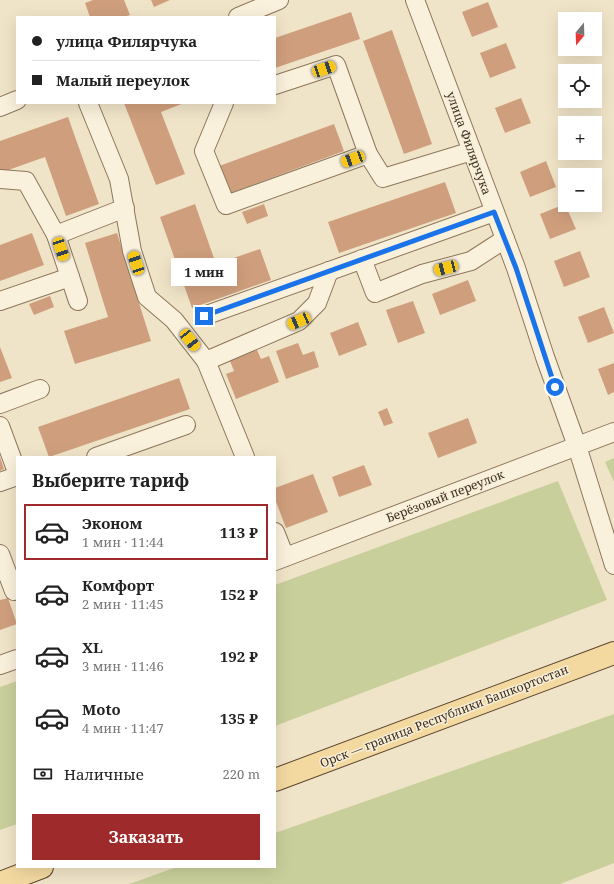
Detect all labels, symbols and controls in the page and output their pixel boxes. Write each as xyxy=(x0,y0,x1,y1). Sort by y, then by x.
north arrow xyxy=(558,12,602,56)
map controls xyxy=(558,12,602,212)
text: улица Филярчука xyxy=(56,31,197,51)
car xyxy=(311,59,337,79)
button: locate xyxy=(558,64,602,108)
text: Малый переулок xyxy=(56,70,189,90)
street label: улица Филярчука xyxy=(442,89,496,197)
button: + xyxy=(558,116,602,160)
car xyxy=(340,149,366,169)
button: − xyxy=(558,168,602,212)
car xyxy=(51,236,71,262)
car xyxy=(127,250,145,276)
callout: 1 мин xyxy=(171,258,237,286)
car xyxy=(433,259,459,277)
text: 1 мин xyxy=(184,263,224,281)
route end xyxy=(195,307,213,325)
car xyxy=(286,311,312,331)
car xyxy=(178,327,202,353)
route start xyxy=(546,378,564,396)
street label: Берёзовый переулок xyxy=(384,465,507,526)
text: Выберите тариф xyxy=(32,468,189,492)
text: Эконом xyxy=(82,513,142,533)
icon: car xyxy=(34,514,70,550)
text: 113 ₽ xyxy=(220,522,258,542)
text: 1 мин · 11:44 xyxy=(82,533,164,551)
text: Комфорт xyxy=(82,575,154,595)
icon: car xyxy=(34,576,70,612)
text: 152 ₽ xyxy=(220,584,258,604)
text: 2 мин · 11:45 xyxy=(82,595,164,613)
text: XL xyxy=(82,637,103,657)
icon: car xyxy=(34,638,70,674)
text: 192 ₽ xyxy=(220,646,258,666)
text: 3 мин · 11:46 xyxy=(82,657,164,675)
street label: Орск — граница Республики Башкортостан xyxy=(317,661,571,771)
text: Moto xyxy=(82,699,121,719)
icon: car xyxy=(34,700,70,736)
text: 135 ₽ xyxy=(220,708,258,728)
text: 4 мин · 11:47 xyxy=(82,719,164,737)
icon: cash xyxy=(32,763,54,785)
text: Наличные xyxy=(64,764,144,784)
text: 220 m xyxy=(223,765,260,783)
button: Заказать xyxy=(32,814,260,860)

